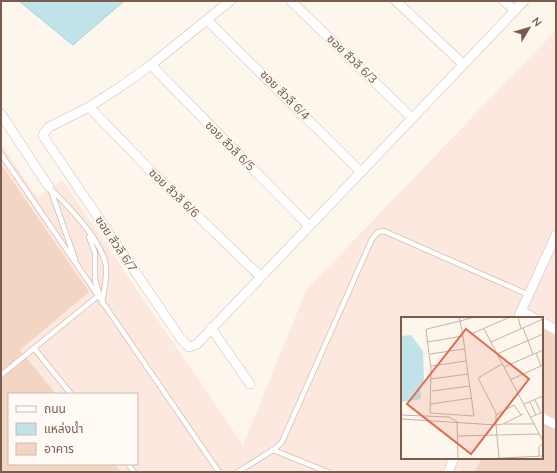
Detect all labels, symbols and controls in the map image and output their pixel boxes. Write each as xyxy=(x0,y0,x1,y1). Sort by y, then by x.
north arrow xyxy=(509,8,549,48)
text: N xyxy=(528,14,545,30)
street label: ซอย สีวลี 6/3 xyxy=(323,31,381,87)
street label: ซอย สีวลี 6/4 xyxy=(257,67,313,123)
street label: ซอย สีวลี 6/5 xyxy=(202,118,258,174)
street label: ซอย สีวลี 6/6 xyxy=(145,165,203,221)
street label: ซอย สีวลี 6/7 xyxy=(91,213,141,275)
inset map xyxy=(401,317,543,459)
legend xyxy=(8,393,138,465)
text: ถนน xyxy=(44,401,66,417)
text: แหล่งน้ำ xyxy=(44,420,83,437)
text: อาคาร xyxy=(44,441,74,457)

